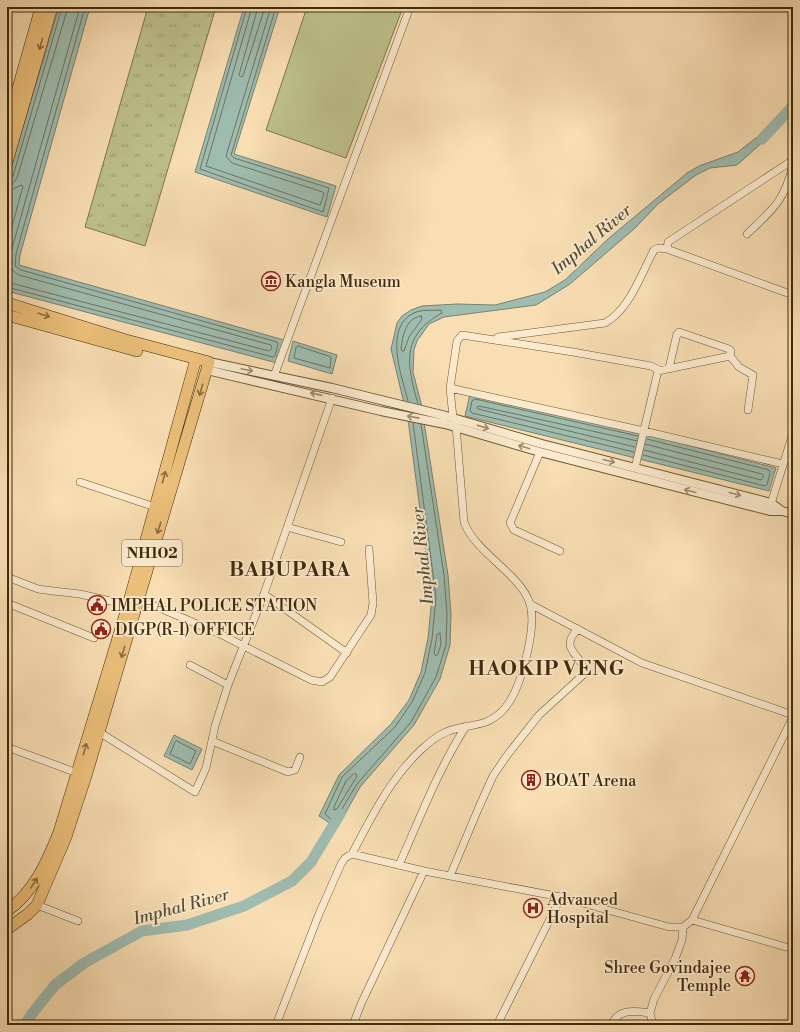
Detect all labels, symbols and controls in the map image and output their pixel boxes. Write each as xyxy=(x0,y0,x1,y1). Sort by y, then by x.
one-way arrow xyxy=(37,38,44,51)
water label: Imphal River xyxy=(546,199,637,280)
museum icon: Kangla Museum xyxy=(260,270,282,292)
place label: Kangla Museum xyxy=(285,272,401,292)
one-way arrow xyxy=(37,312,50,319)
one-way arrow xyxy=(240,366,253,374)
one-way arrow xyxy=(197,383,204,396)
one-way arrow xyxy=(310,390,323,398)
one-way arrow xyxy=(407,413,420,421)
one-way arrow xyxy=(477,424,490,431)
one-way arrow xyxy=(517,443,530,450)
one-way arrow xyxy=(602,458,615,466)
one-way arrow xyxy=(161,470,168,483)
one-way arrow xyxy=(684,486,697,494)
one-way arrow xyxy=(728,490,741,498)
water label: Imphal River xyxy=(407,505,439,607)
one-way arrow xyxy=(155,521,162,534)
road number: NH102 xyxy=(122,540,182,566)
district label: BABUPARA xyxy=(229,558,351,583)
public building icon: IMPHAL POLICE STATION xyxy=(86,594,108,616)
place label: IMPHAL POLICE STATION xyxy=(111,596,317,616)
public building icon: DIGP(R-I) OFFICE xyxy=(90,618,112,640)
place label: DIGP(R-I) OFFICE xyxy=(115,620,255,640)
one-way arrow xyxy=(119,646,126,659)
district label: HAOKIP VENG xyxy=(468,657,626,682)
one-way arrow xyxy=(82,743,89,756)
building icon: BOAT Arena xyxy=(520,769,542,791)
place label: BOAT Arena xyxy=(544,771,637,791)
one-way arrow xyxy=(30,878,38,889)
water label: Imphal River xyxy=(130,883,232,931)
place label: Advanced Hospital xyxy=(546,890,618,928)
hospital icon: Advanced Hospital xyxy=(522,897,544,919)
place label: Shree Govindajee Temple xyxy=(604,958,731,996)
temple icon: Shree Govindajee Temple xyxy=(734,965,756,987)

